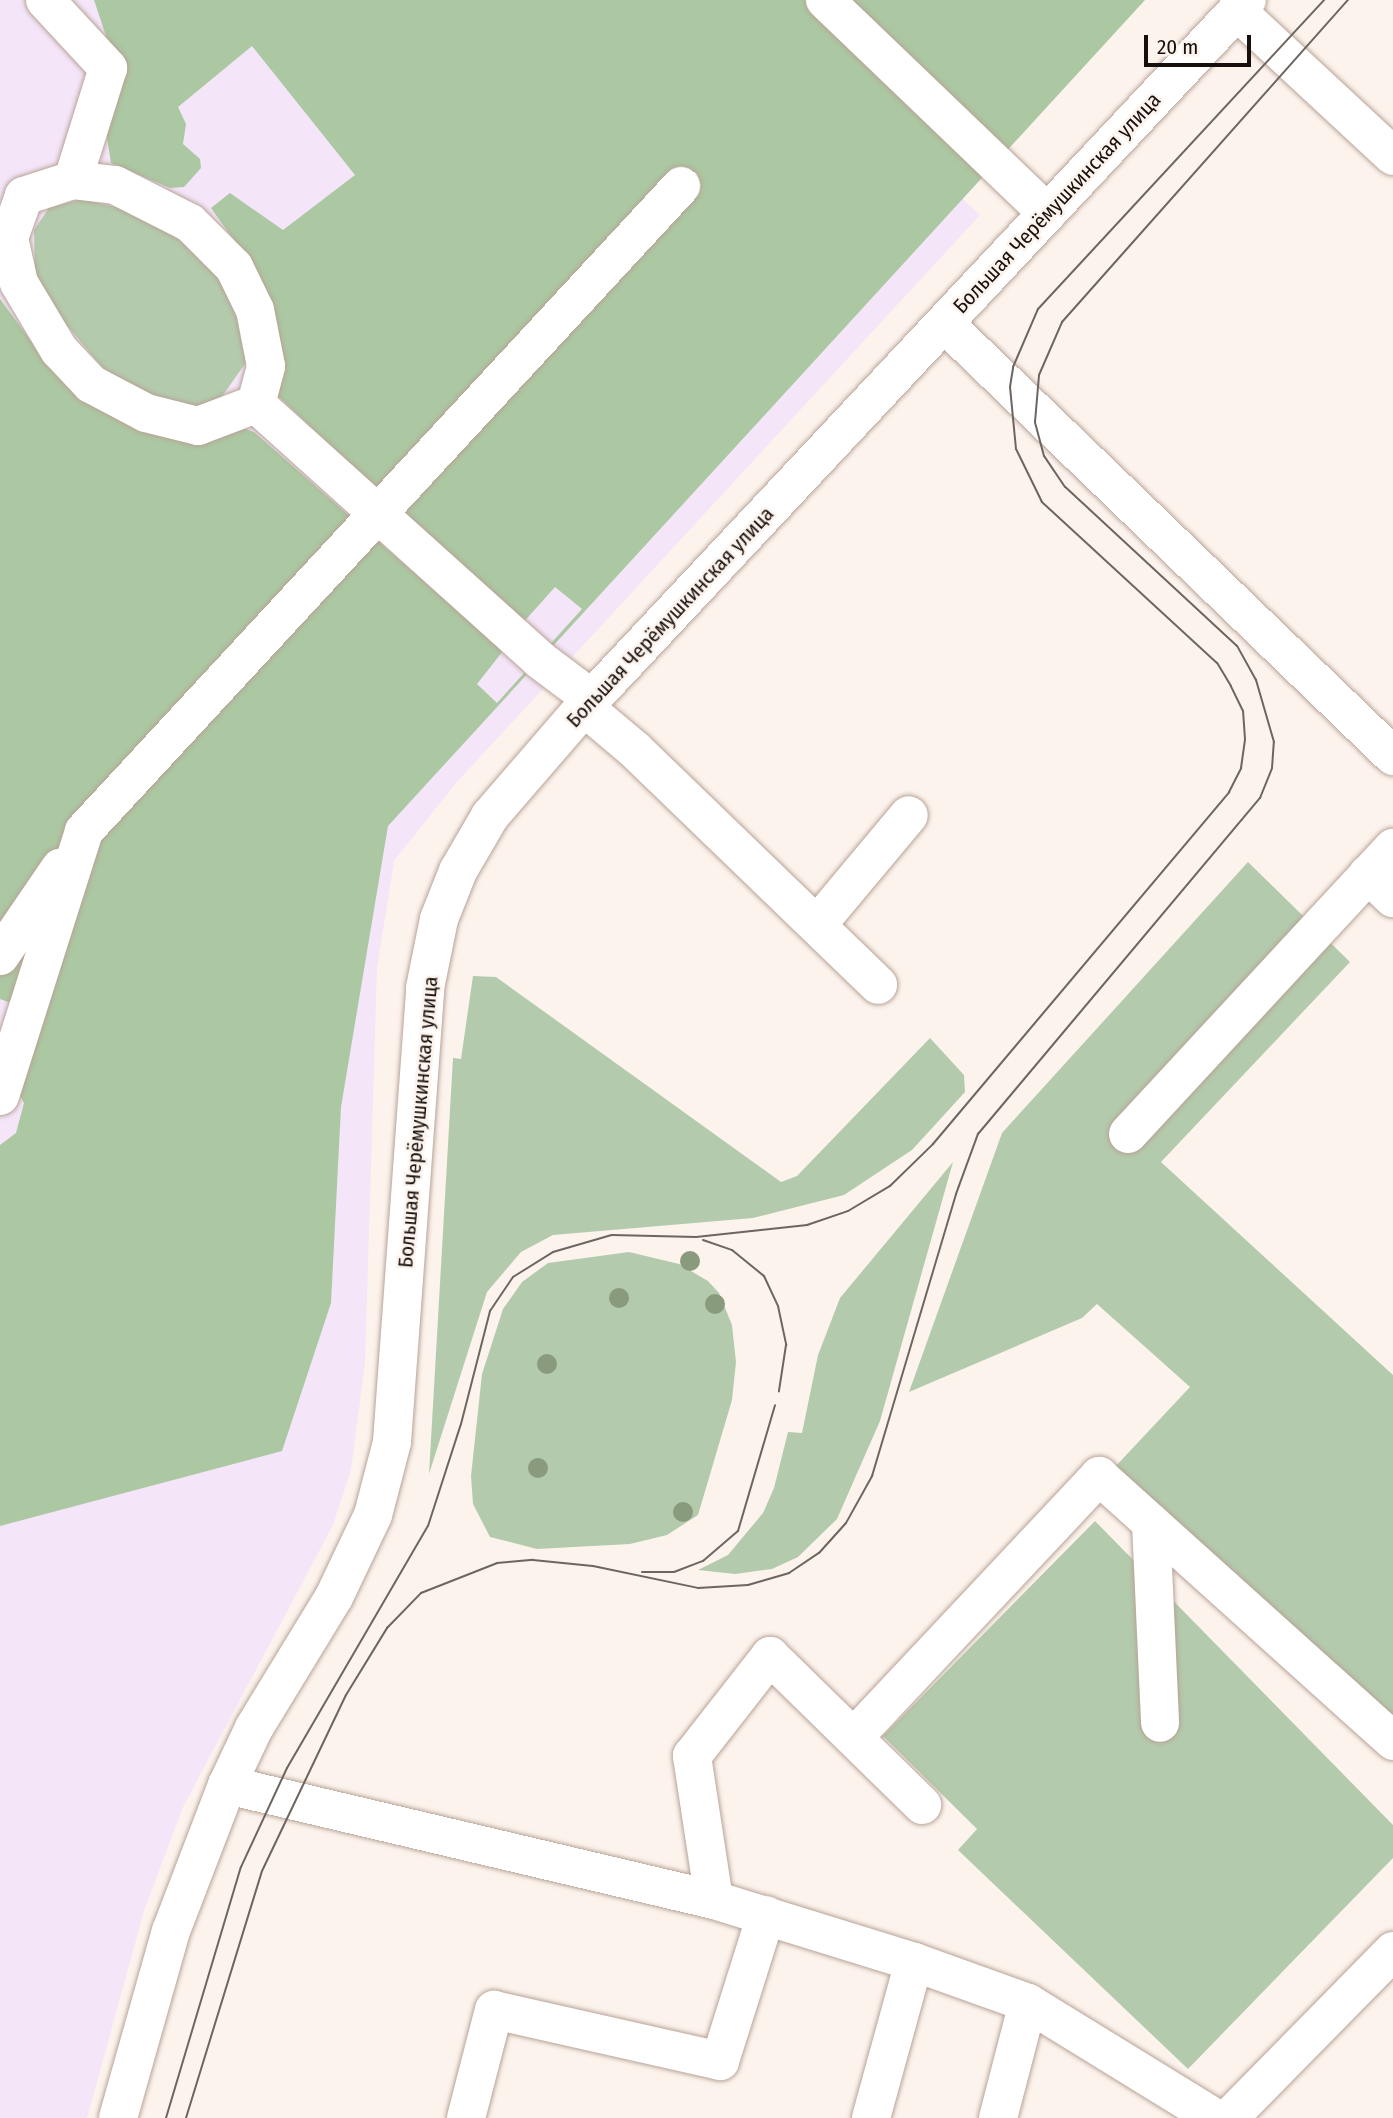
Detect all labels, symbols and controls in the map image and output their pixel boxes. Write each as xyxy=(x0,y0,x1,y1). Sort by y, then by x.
scale bar xyxy=(1148,21,1255,65)
text: 20 m xyxy=(1157,34,1198,60)
street label: Большая Черёмушкинская улица xyxy=(948,87,1166,319)
street label: Большая Черёмушкинская улица xyxy=(561,501,779,733)
street label: Большая Черёмушкинская улица xyxy=(393,975,443,1269)

